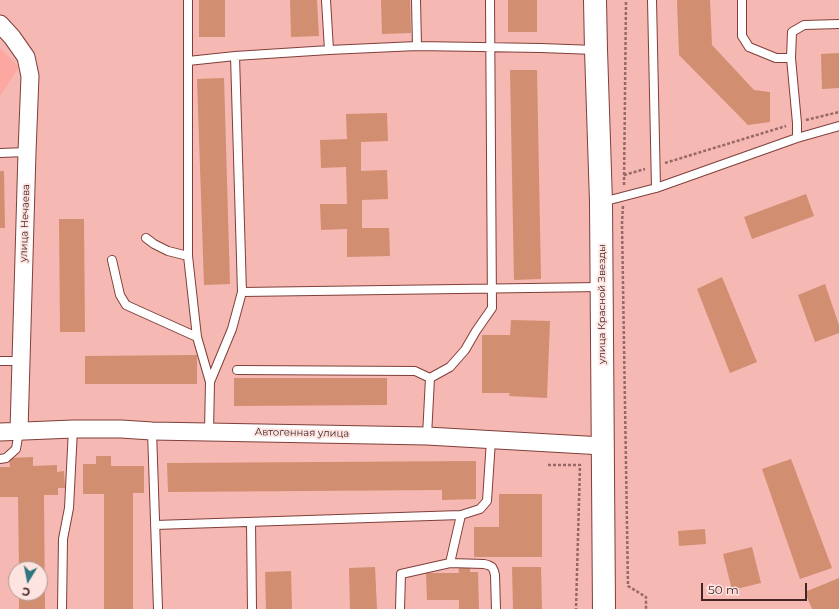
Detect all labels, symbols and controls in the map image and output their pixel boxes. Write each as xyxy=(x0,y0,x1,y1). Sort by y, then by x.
street label: улица Нечаева xyxy=(18,184,32,262)
street label: улица Красной Звезды xyxy=(596,244,608,364)
street label: Автогенная улица xyxy=(255,426,349,440)
north arrow xyxy=(8,561,48,601)
scale bar xyxy=(703,575,809,601)
text: 50 m xyxy=(708,582,739,597)
text: С xyxy=(21,584,31,599)

